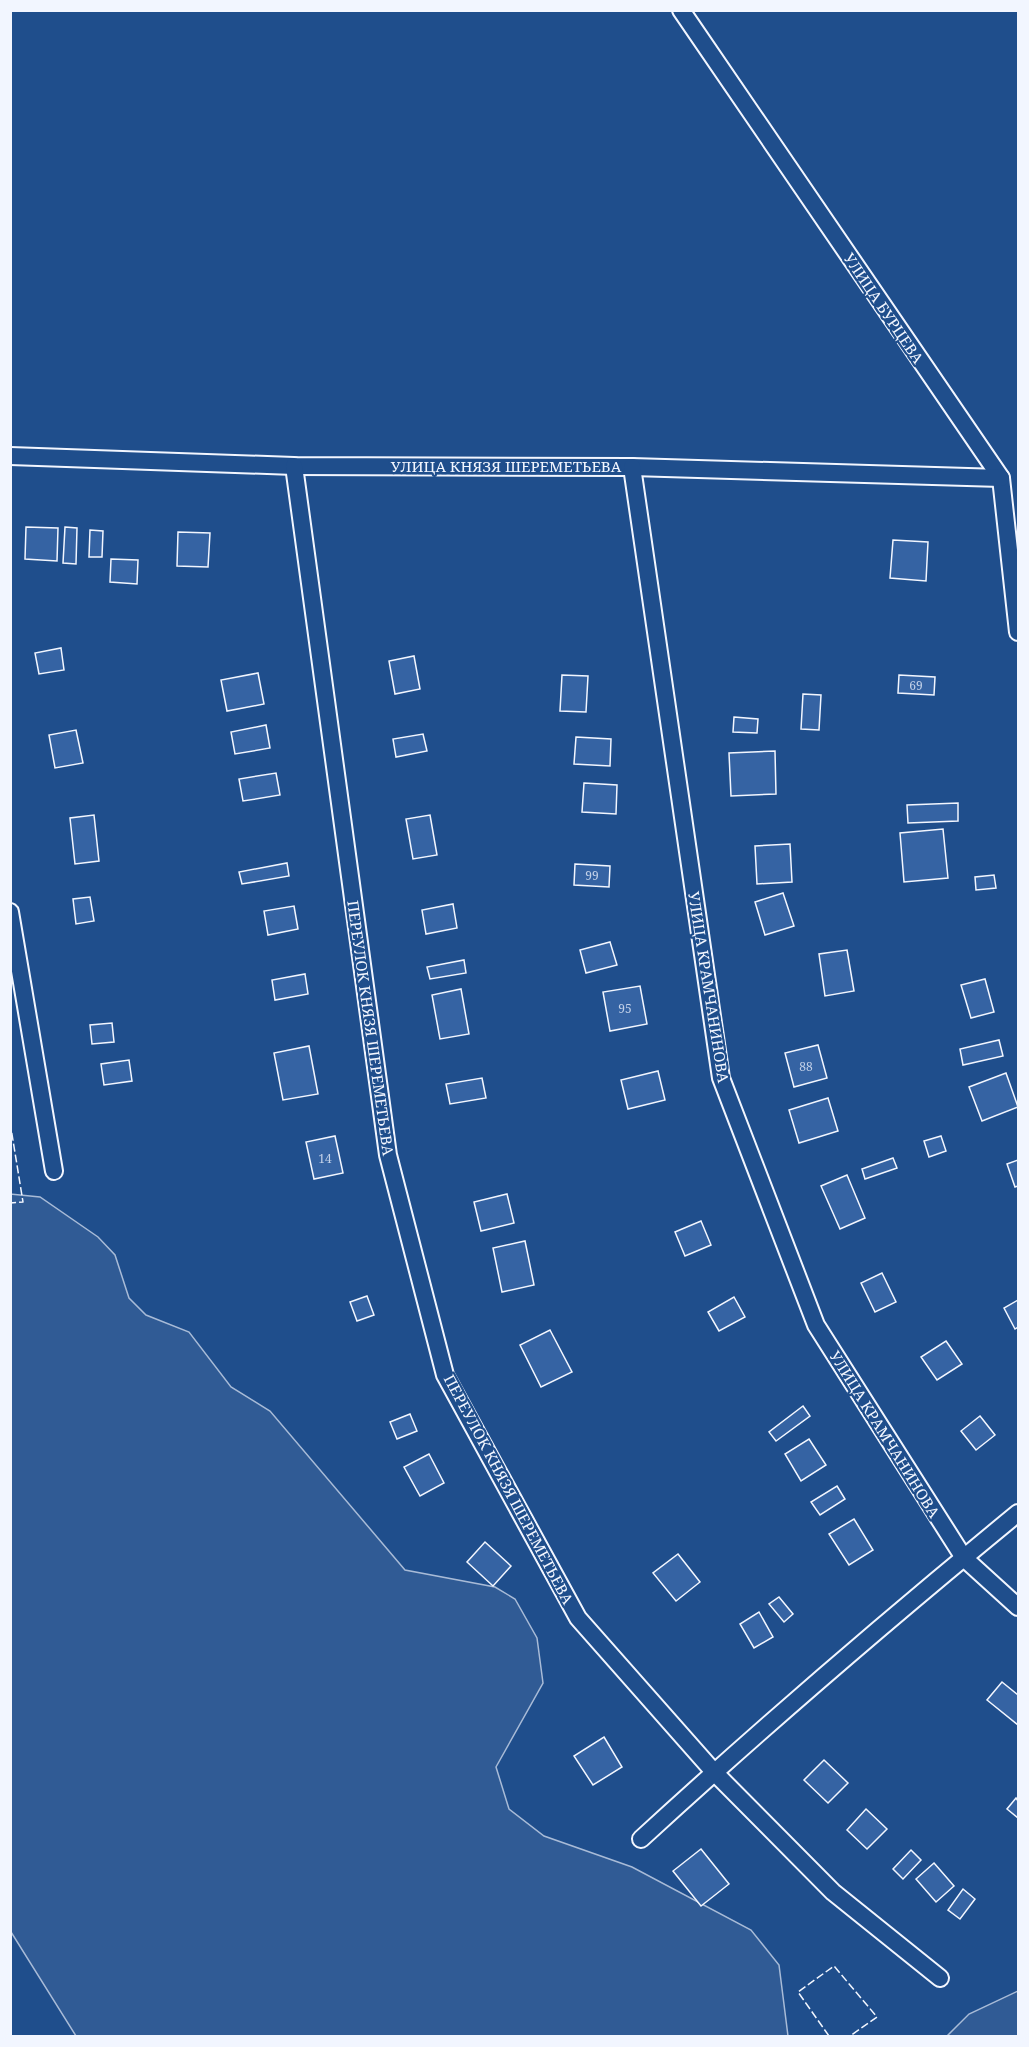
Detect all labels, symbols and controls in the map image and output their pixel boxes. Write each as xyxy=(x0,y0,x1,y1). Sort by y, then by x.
street label: УЛИЦА БУРЦЕВА xyxy=(840,249,929,367)
street label: УЛИЦА КНЯЗЯ ШЕРЕМЕТЬЕВА xyxy=(391,456,622,476)
house number: 69 xyxy=(909,677,923,694)
house number: 99 xyxy=(585,867,599,884)
street label: УЛИЦА КРАМЧАНИНОВА xyxy=(684,890,734,1084)
street label: ПЕРЕУЛОК КНЯЗЯ ШЕРЕМЕТЬЕВА xyxy=(343,899,399,1157)
house number: 95 xyxy=(618,1000,632,1017)
house number: 88 xyxy=(799,1058,813,1075)
house number: 14 xyxy=(318,1150,332,1167)
street label: УЛИЦА КРАМЧАНИНОВА xyxy=(825,1347,945,1522)
street label: ПЕРЕУЛОК КНЯЗЯ ШЕРЕМЕТЬЕВА xyxy=(440,1371,578,1608)

